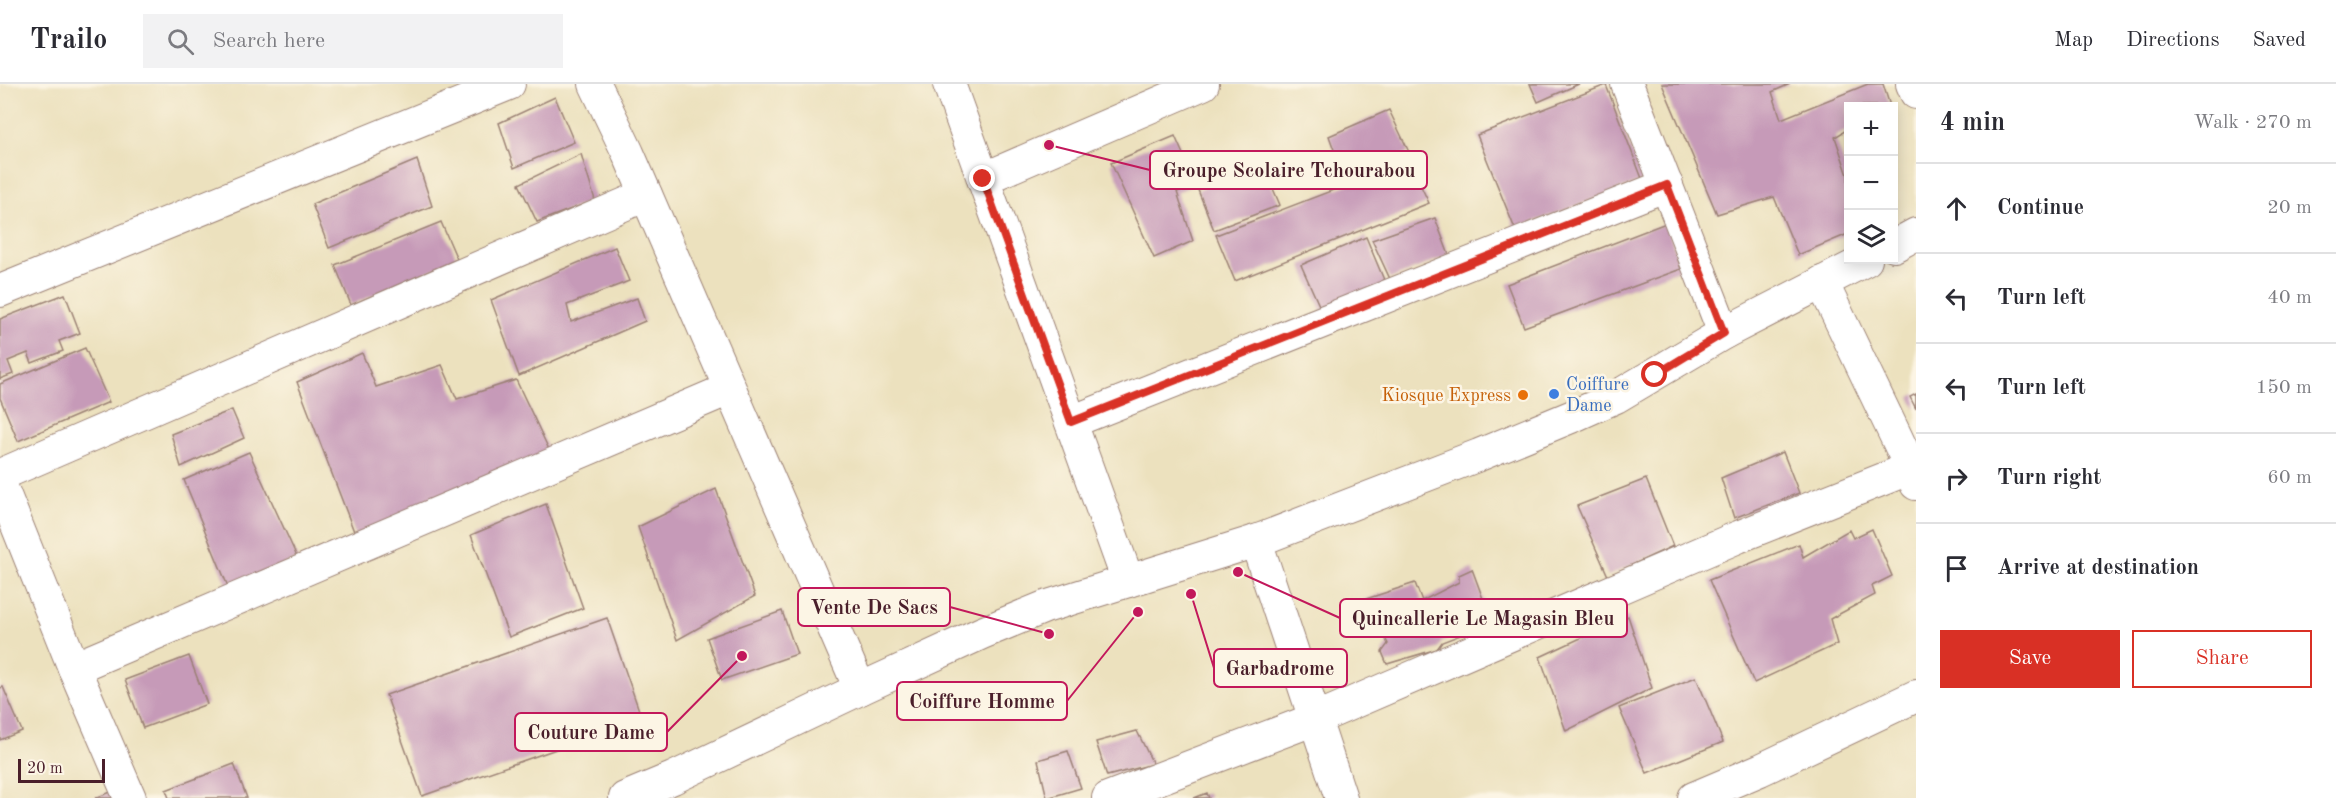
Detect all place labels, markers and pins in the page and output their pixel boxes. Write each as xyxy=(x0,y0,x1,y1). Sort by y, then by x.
callout: Groupe Scolaire Tchourabou xyxy=(1150,151,1427,189)
place label: Coiffure Dame xyxy=(1566,376,1629,415)
place label: Kiosque Express xyxy=(1381,387,1511,405)
marker: Coiffure Dame xyxy=(1547,387,1561,401)
marker: Kiosque Express xyxy=(1516,388,1530,402)
callout: Vente De Sacs xyxy=(798,588,950,626)
callout: Quincallerie Le Magasin Bleu xyxy=(1340,599,1627,637)
callout: Garbadrome xyxy=(1214,649,1347,687)
callout: Coiffure Homme xyxy=(897,682,1067,720)
callout: Couture Dame xyxy=(515,713,667,751)

